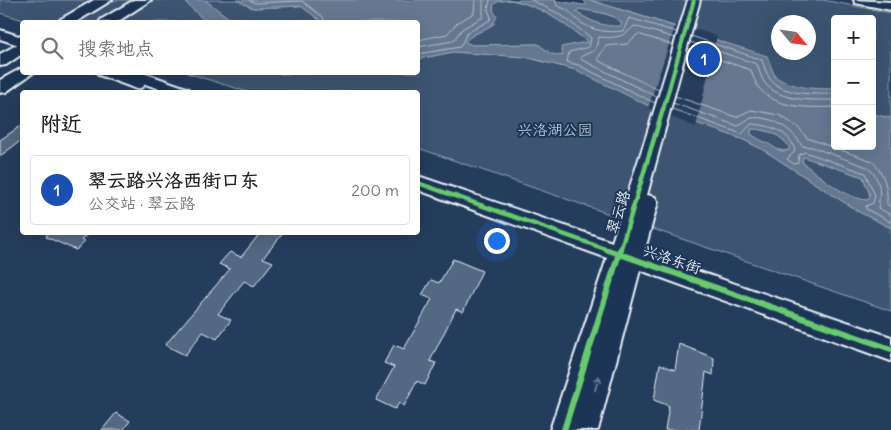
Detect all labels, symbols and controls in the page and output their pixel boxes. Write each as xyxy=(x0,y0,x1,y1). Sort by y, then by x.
north arrow xyxy=(771,15,816,60)
map controls xyxy=(831,15,876,150)
button: + xyxy=(831,15,876,60)
search box xyxy=(20,20,420,75)
icon: search xyxy=(38,34,66,62)
text: 搜索地点 xyxy=(78,36,154,60)
pin: 1 xyxy=(688,40,720,78)
button: − xyxy=(831,60,876,105)
button: layers xyxy=(831,105,876,150)
text: 附近 xyxy=(40,110,82,137)
park label: 兴洛湖公园 xyxy=(517,120,593,139)
text: 翠云路兴洛西街口东 xyxy=(88,168,259,192)
text: 1 xyxy=(54,180,60,200)
text: 200 m xyxy=(351,180,399,200)
street label: 翠云路 xyxy=(602,188,634,236)
text: 公交站 · 翠云路 xyxy=(88,193,195,213)
your location xyxy=(484,228,510,254)
street label: 兴洛东街 xyxy=(641,240,703,278)
one-way arrow xyxy=(593,375,602,391)

